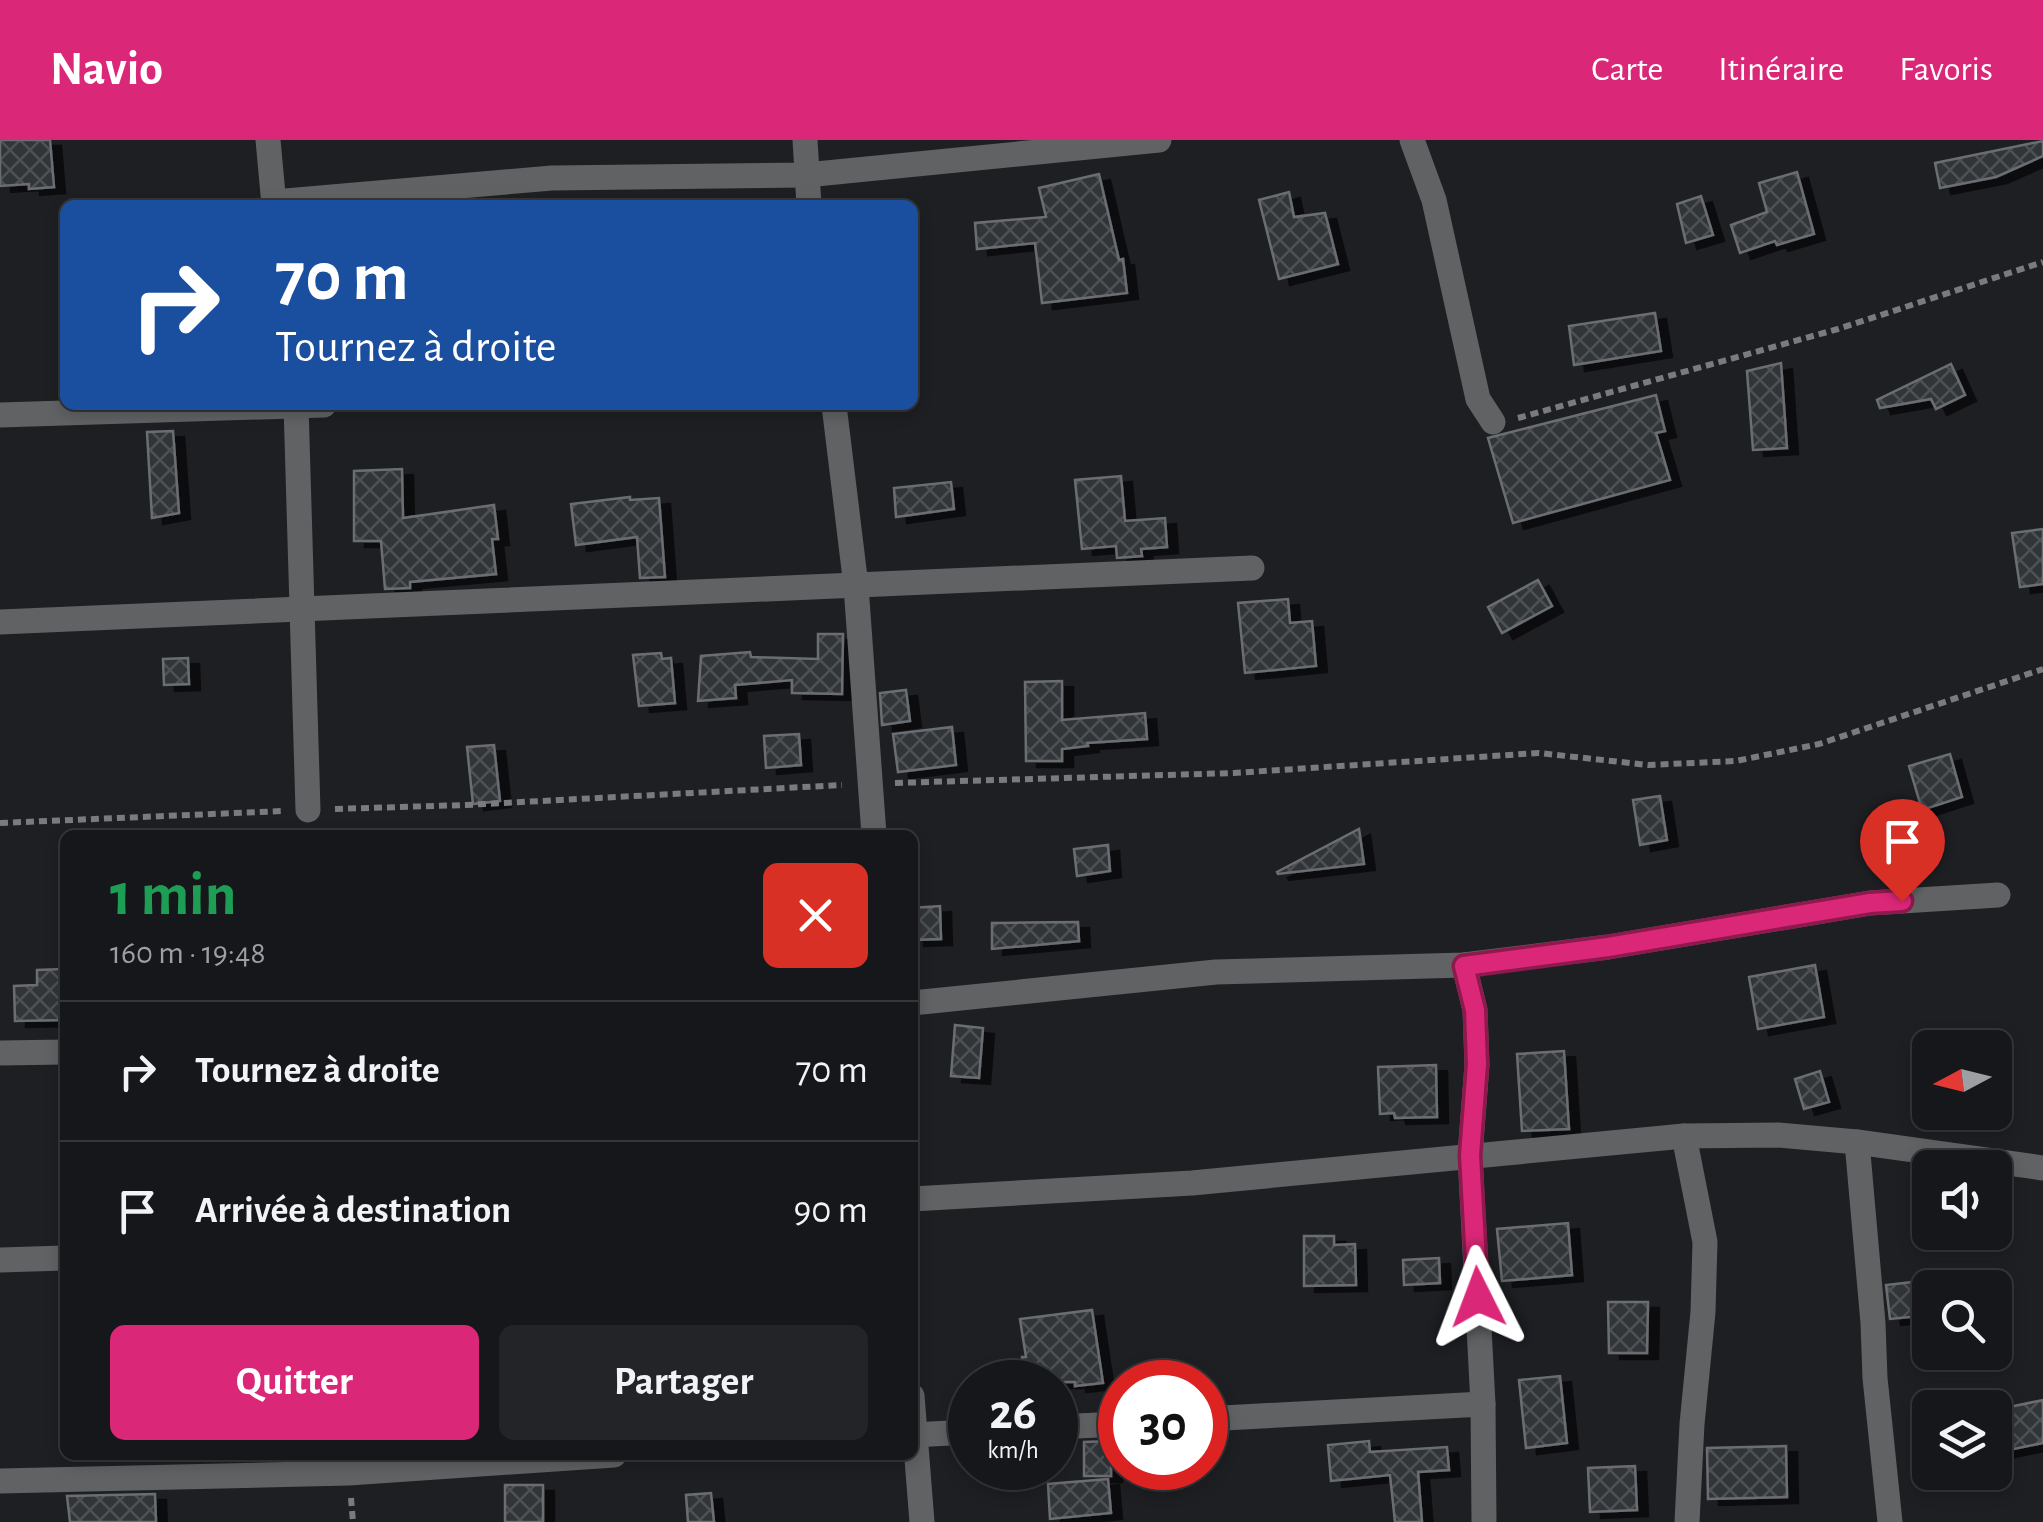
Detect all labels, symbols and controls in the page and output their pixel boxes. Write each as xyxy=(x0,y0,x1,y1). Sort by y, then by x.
text: Navio xyxy=(50,46,163,94)
text: Carte xyxy=(1591,52,1663,87)
text: Itinéraire xyxy=(1718,52,1844,87)
text: Favoris xyxy=(1899,52,1993,87)
icon: right xyxy=(110,240,240,370)
text: 70 m xyxy=(275,243,409,313)
text: Tournez à droite xyxy=(275,325,557,370)
pin xyxy=(1860,799,1945,902)
icon: arrive xyxy=(1875,814,1930,869)
button: close xyxy=(763,863,868,968)
text: 1 min xyxy=(110,866,236,926)
text: 160 m · 19:48 xyxy=(110,937,266,969)
north arrow xyxy=(1912,1030,2012,1130)
map controls xyxy=(1912,1030,2012,1490)
icon: right xyxy=(110,1044,165,1099)
text: Tournez à droite xyxy=(195,1052,440,1090)
text: 70 m xyxy=(795,1052,868,1090)
button: sound xyxy=(1912,1150,2012,1250)
icon: arrive xyxy=(110,1184,165,1239)
text: Arrivée à destination xyxy=(195,1192,511,1230)
text: 90 m xyxy=(793,1192,868,1230)
position arrow xyxy=(1426,1245,1530,1349)
button: search xyxy=(1912,1270,2012,1370)
button: Quitter xyxy=(110,1325,479,1440)
button: Partager xyxy=(499,1325,868,1440)
speed limit sign: 30 xyxy=(1098,1360,1228,1490)
text: 26 xyxy=(989,1388,1037,1438)
button: layers xyxy=(1912,1390,2012,1490)
text: km/h xyxy=(987,1438,1039,1463)

